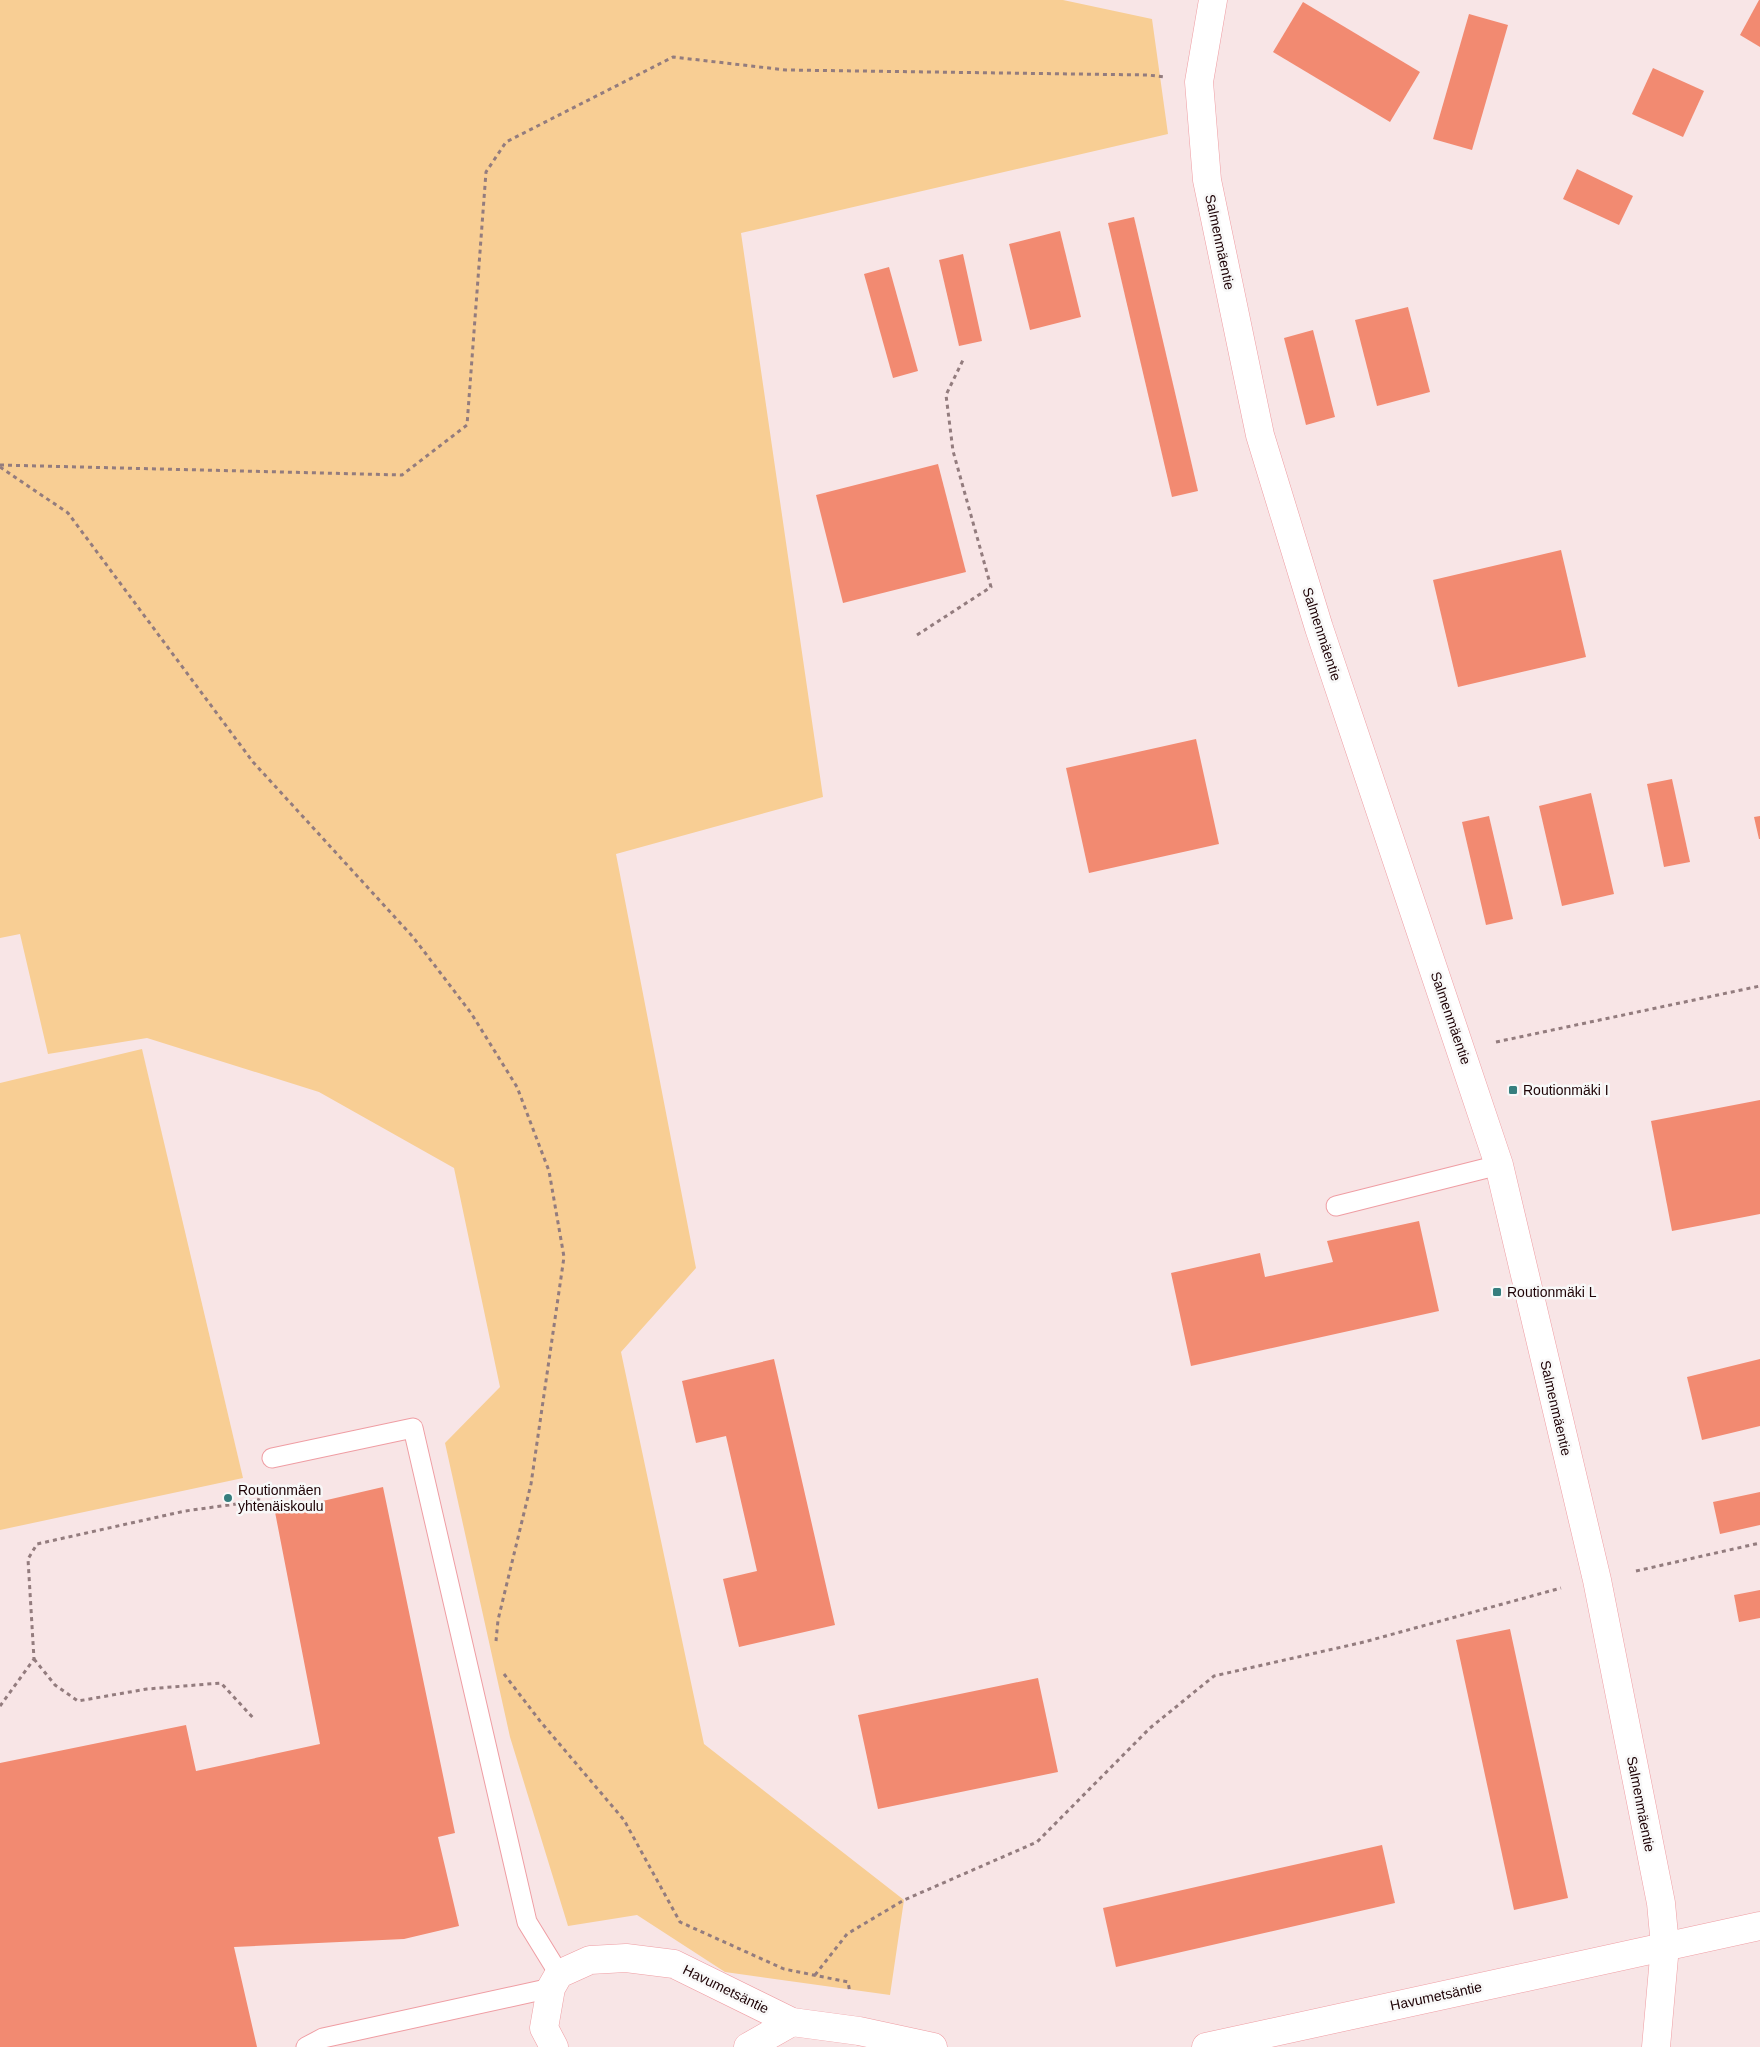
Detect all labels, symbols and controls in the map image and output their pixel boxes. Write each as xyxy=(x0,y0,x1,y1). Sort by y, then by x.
street label: Salmenmäentie xyxy=(1202,193,1238,291)
street label: Salmenmäentie xyxy=(1299,585,1345,683)
street label: Salmenmäentie xyxy=(1428,969,1474,1067)
place label: Routionmäki I xyxy=(1523,1082,1609,1098)
marker: Routionmäki I xyxy=(1507,1084,1519,1096)
place label: Routionmäki L xyxy=(1507,1284,1597,1300)
marker: Routionmäki L xyxy=(1491,1286,1503,1298)
street label: Salmenmäentie xyxy=(1537,1359,1575,1457)
place label: Routionmäen yhtenäiskoulu xyxy=(238,1482,324,1514)
marker: Routionmäen yhtenäiskoulu xyxy=(222,1492,234,1504)
street label: Salmenmäentie xyxy=(1624,1755,1658,1853)
street label: Havumetsäntie xyxy=(681,1961,772,2017)
street label: Havumetsäntie xyxy=(1389,1978,1484,2014)

